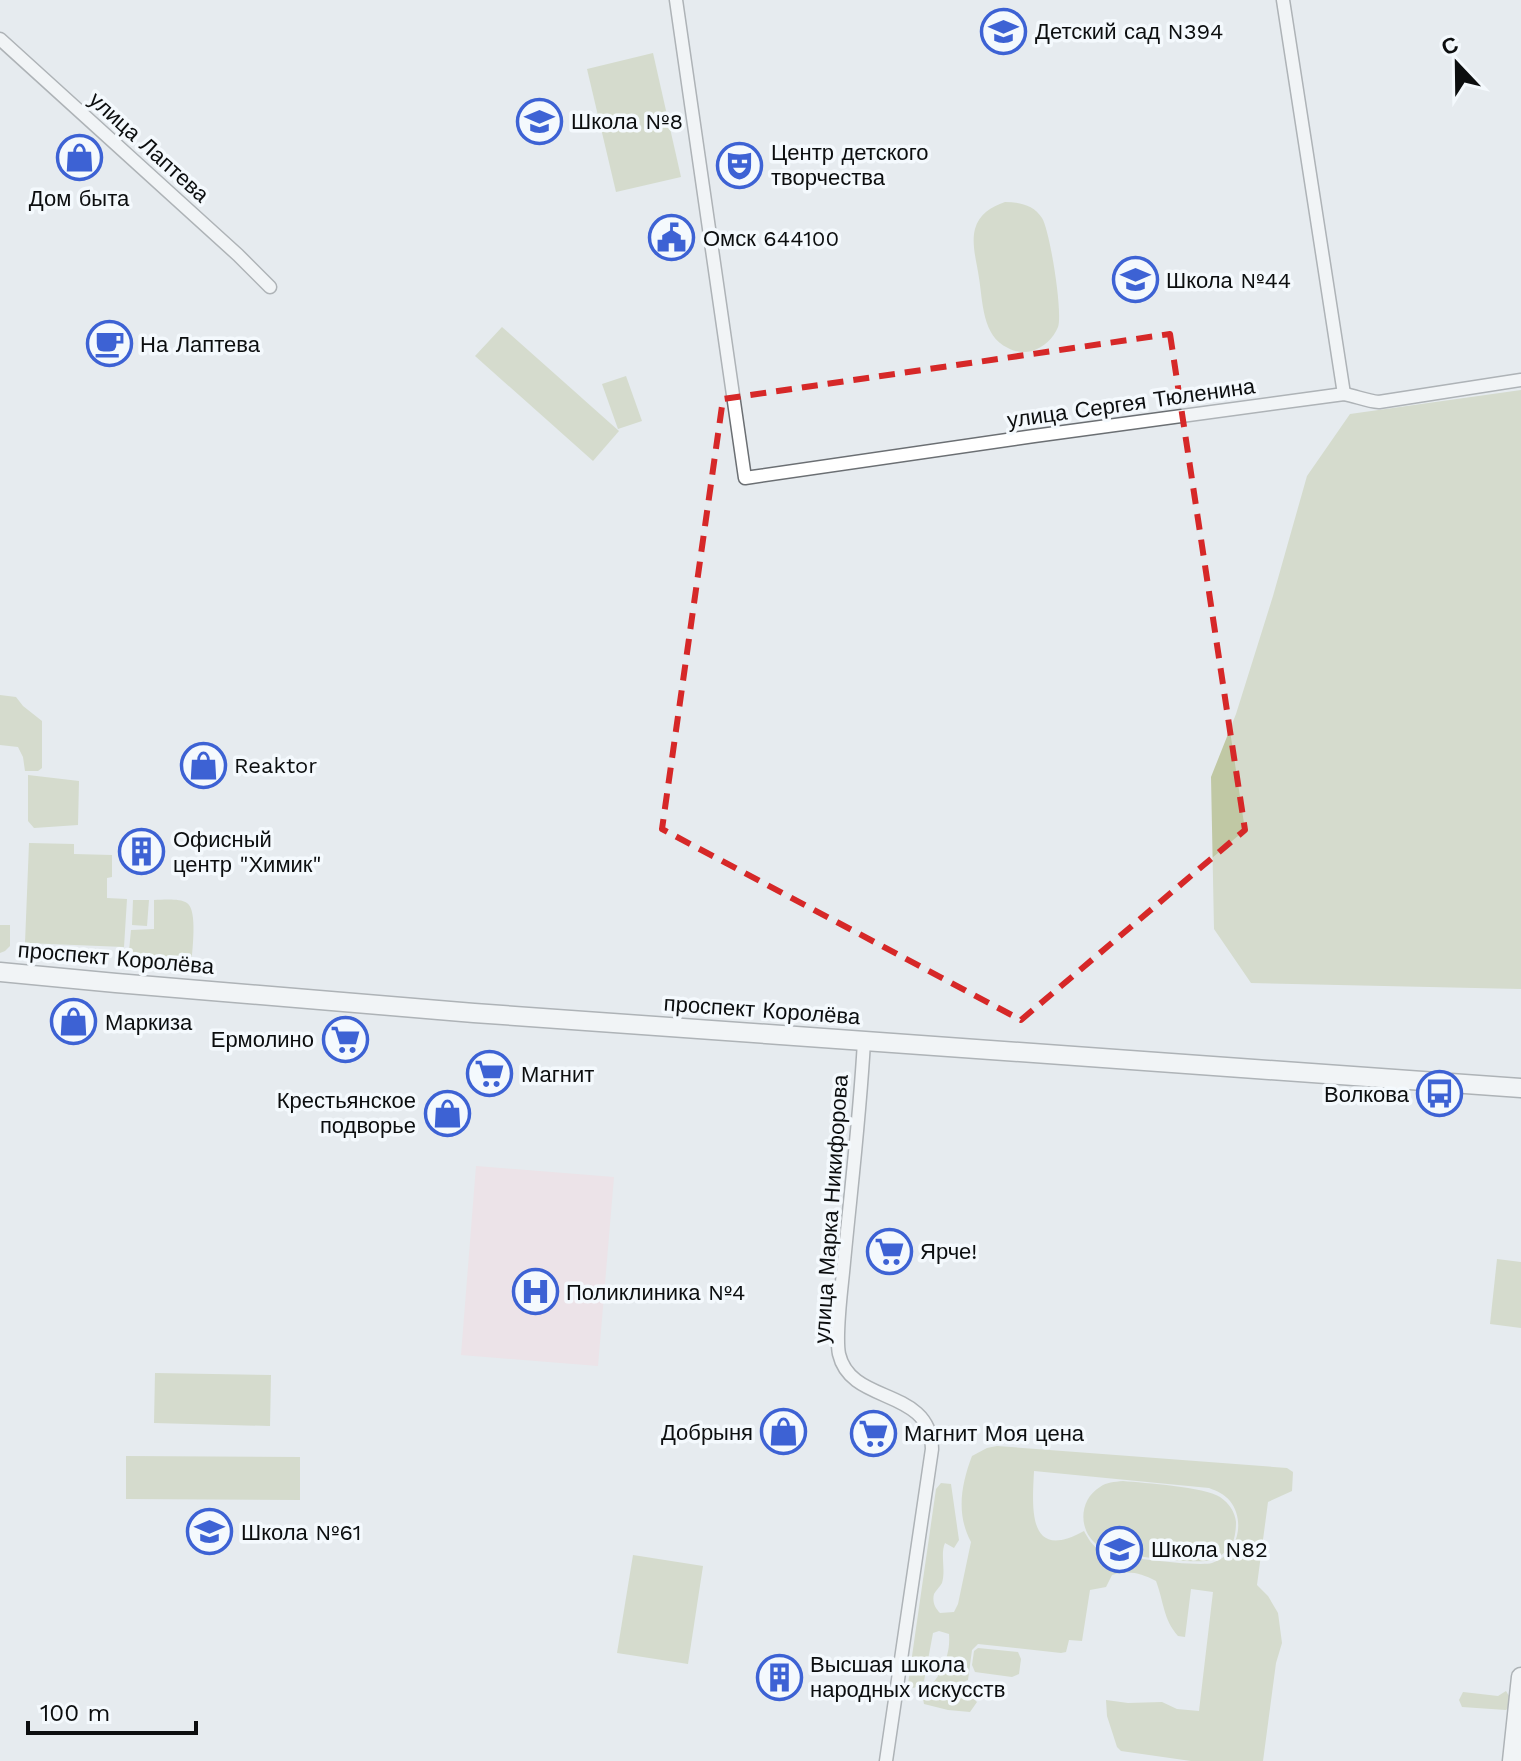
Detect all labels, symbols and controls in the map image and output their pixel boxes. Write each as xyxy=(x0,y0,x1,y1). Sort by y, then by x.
school or university icon: Детский сад N394 xyxy=(980,7,1028,55)
place label: Детский сад N394 xyxy=(1035,19,1224,44)
north arrow xyxy=(1417,24,1497,104)
text: С xyxy=(1438,31,1462,60)
street label: улица Лаптева xyxy=(84,87,215,208)
school or university icon: Школа №8 xyxy=(516,97,564,145)
place label: Школа №8 xyxy=(571,109,683,134)
shop icon: Дом быта xyxy=(55,133,103,181)
place label: Центр детского творчества xyxy=(771,140,929,190)
theatre icon: Центр детского творчества xyxy=(716,141,764,189)
place label: Дом быта xyxy=(29,186,130,211)
public building icon: Омск 644100 xyxy=(648,214,696,262)
place label: Омск 644100 xyxy=(703,226,839,251)
school or university icon: Школа №44 xyxy=(1111,256,1159,304)
place label: Школа №44 xyxy=(1166,268,1291,293)
cafe icon: На Лаптева xyxy=(85,320,133,368)
place label: На Лаптева xyxy=(140,332,261,357)
street label: улица Сергея Тюленина xyxy=(1006,373,1257,433)
shop icon: Reaktor xyxy=(179,741,227,789)
place label: Reaktor xyxy=(234,753,317,778)
place label: Офисный центр "Химик" xyxy=(173,827,321,877)
building icon: Офисный центр "Химик" xyxy=(118,828,166,876)
street label: проспект Королёва xyxy=(17,937,216,979)
street label: проспект Королёва xyxy=(663,991,862,1029)
shop icon: Маркиза xyxy=(50,998,98,1046)
place label: Маркиза xyxy=(105,1010,193,1035)
supermarket icon: Ермолино xyxy=(321,1015,369,1063)
place label: Ермолино xyxy=(211,1027,314,1052)
supermarket icon: Магнит xyxy=(466,1050,514,1098)
place label: Магнит xyxy=(521,1062,594,1087)
bus stop icon: Волкова xyxy=(1416,1070,1464,1118)
street label: улица Марка Никифорова xyxy=(809,1073,853,1344)
place label: Волкова xyxy=(1324,1082,1410,1107)
place label: Крестьянское подворье xyxy=(277,1088,416,1138)
shop icon: Крестьянское подворье xyxy=(423,1089,471,1137)
supermarket icon: Ярче! xyxy=(865,1227,913,1275)
place label: Ярче! xyxy=(920,1239,977,1264)
hospital icon: Поликлиника №4 xyxy=(511,1268,559,1316)
place label: Поликлиника №4 xyxy=(566,1280,745,1305)
shop icon: Добрыня xyxy=(760,1408,808,1456)
supermarket icon: Магнит Моя цена xyxy=(849,1409,897,1457)
place label: Добрыня xyxy=(661,1420,753,1445)
place label: Магнит Моя цена xyxy=(904,1421,1085,1446)
school or university icon: Школа №61 xyxy=(186,1508,234,1556)
place label: Школа №61 xyxy=(241,1520,361,1545)
school or university icon: Школа N82 xyxy=(1096,1525,1144,1573)
place label: Школа N82 xyxy=(1151,1537,1268,1562)
place label: Высшая школа народных искусств xyxy=(810,1652,1005,1702)
building icon: Высшая школа народных искусств xyxy=(755,1653,803,1701)
scale bar xyxy=(28,1685,196,1735)
text: 100 m xyxy=(40,1699,110,1727)

